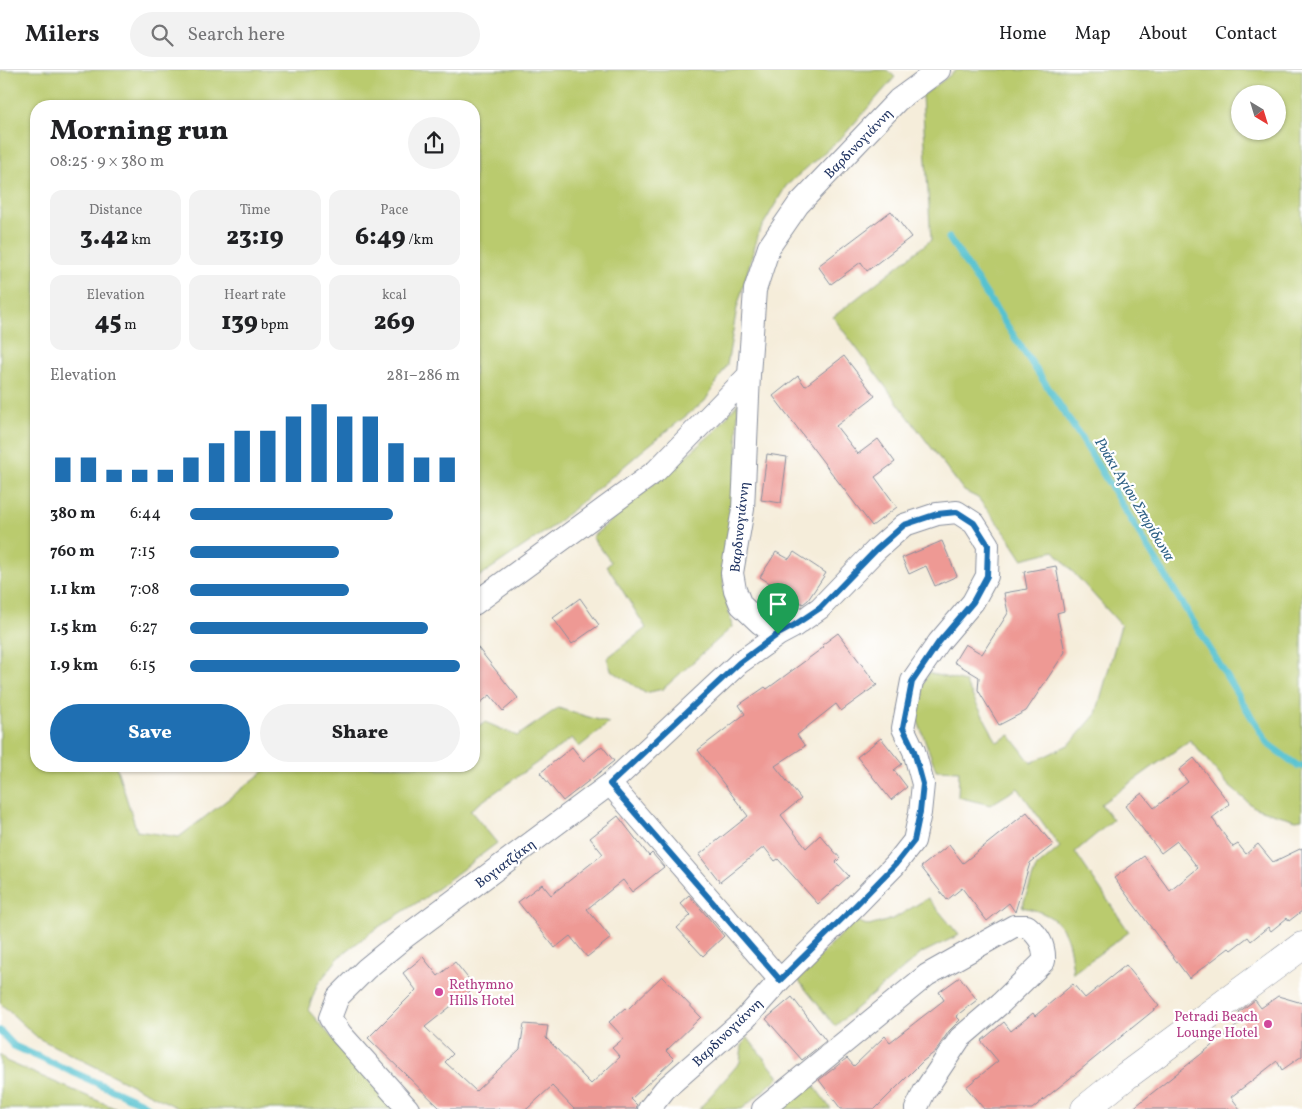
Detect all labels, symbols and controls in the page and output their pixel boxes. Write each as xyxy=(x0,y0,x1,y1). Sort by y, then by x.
search box xyxy=(130,12,480,57)
text: Milers xyxy=(25,18,100,52)
icon: search xyxy=(148,21,176,49)
text: Search here xyxy=(188,22,285,48)
text: Home xyxy=(999,22,1047,47)
text: Map xyxy=(1075,22,1111,47)
text: About xyxy=(1139,22,1187,47)
text: Contact xyxy=(1215,22,1277,47)
north arrow xyxy=(1231,85,1286,140)
map controls xyxy=(1231,85,1286,140)
street label: Βαρδινογιάννη xyxy=(821,105,898,183)
text: Morning run xyxy=(50,112,228,151)
button: share xyxy=(408,117,460,169)
text: 08:25 · 9 × 380 m xyxy=(50,151,164,173)
text: Distance xyxy=(89,201,142,220)
text: Time xyxy=(240,201,270,220)
text: Pace xyxy=(380,201,408,220)
text: 3.42 xyxy=(80,220,128,255)
text: 23:19 xyxy=(226,220,284,255)
text: 6:49 xyxy=(355,220,406,255)
text: km xyxy=(128,231,151,250)
text: /km xyxy=(406,231,434,250)
text: Elevation xyxy=(87,286,145,305)
text: Heart rate xyxy=(224,286,286,305)
text: kcal xyxy=(382,286,407,305)
text: 45 xyxy=(95,305,122,340)
text: 139 xyxy=(221,305,258,340)
text: 269 xyxy=(374,305,415,340)
text: m xyxy=(122,316,137,335)
text: bpm xyxy=(258,316,289,335)
text: Elevation xyxy=(50,365,117,387)
text: 281–286 m xyxy=(386,365,460,387)
water label: Ρυάκι Αγίου Σπυρίδωνα xyxy=(1089,434,1179,566)
street label: Βαρδινογιάννη xyxy=(726,481,755,573)
text: 380 m xyxy=(50,503,95,525)
text: 6:44 xyxy=(130,503,161,525)
text: 760 m xyxy=(50,541,95,563)
text: 7:15 xyxy=(130,541,155,563)
text: 1.1 km xyxy=(50,579,96,601)
text: 7:08 xyxy=(130,579,159,601)
pin xyxy=(757,583,799,634)
icon: arrive xyxy=(764,590,792,618)
text: 1.5 km xyxy=(50,617,97,639)
text: 6:27 xyxy=(130,617,158,639)
text: 1.9 km xyxy=(50,655,98,677)
text: 6:15 xyxy=(130,655,156,677)
button: Save xyxy=(50,704,250,762)
button: Share xyxy=(260,704,460,762)
street label: Βογιατζάκη xyxy=(472,835,540,893)
place label: Rethymno Hills Hotel xyxy=(449,976,515,1011)
marker: Rethymno Hills Hotel xyxy=(433,986,445,998)
street label: Βαρδινογιάννη xyxy=(689,995,767,1072)
place label: Petradi Beach Lounge Hotel xyxy=(1174,1008,1258,1043)
marker: Petradi Beach Lounge Hotel xyxy=(1262,1018,1274,1030)

